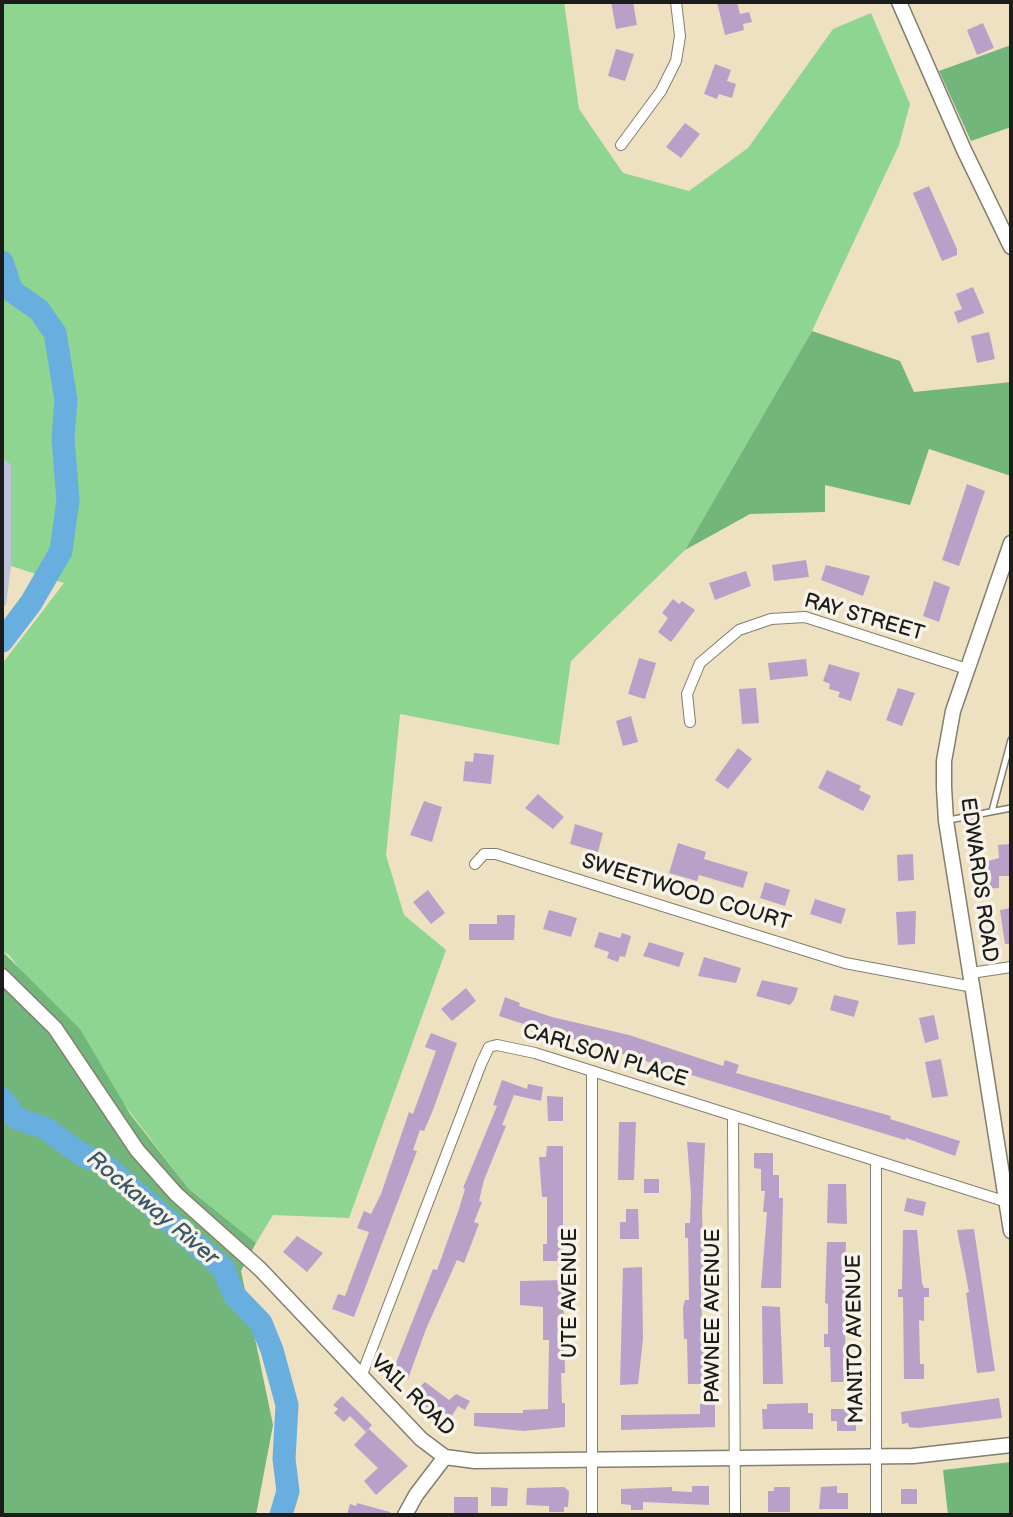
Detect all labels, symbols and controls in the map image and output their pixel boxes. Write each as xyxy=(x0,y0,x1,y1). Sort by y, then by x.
street label: RAY STREET xyxy=(801,589,927,647)
street label: EDWARDS ROAD xyxy=(954,796,1002,964)
street label: SWEETWOOD COURT xyxy=(579,849,793,937)
street label: CARLSON PLACE xyxy=(519,1019,691,1093)
water label: Rockaway River xyxy=(80,1146,224,1272)
street label: UTE AVENUE xyxy=(558,1228,584,1358)
street label: PAWNEE AVENUE xyxy=(701,1229,727,1403)
street label: MANITO AVENUE xyxy=(842,1254,870,1424)
street label: VAIL ROAD xyxy=(365,1350,459,1442)

